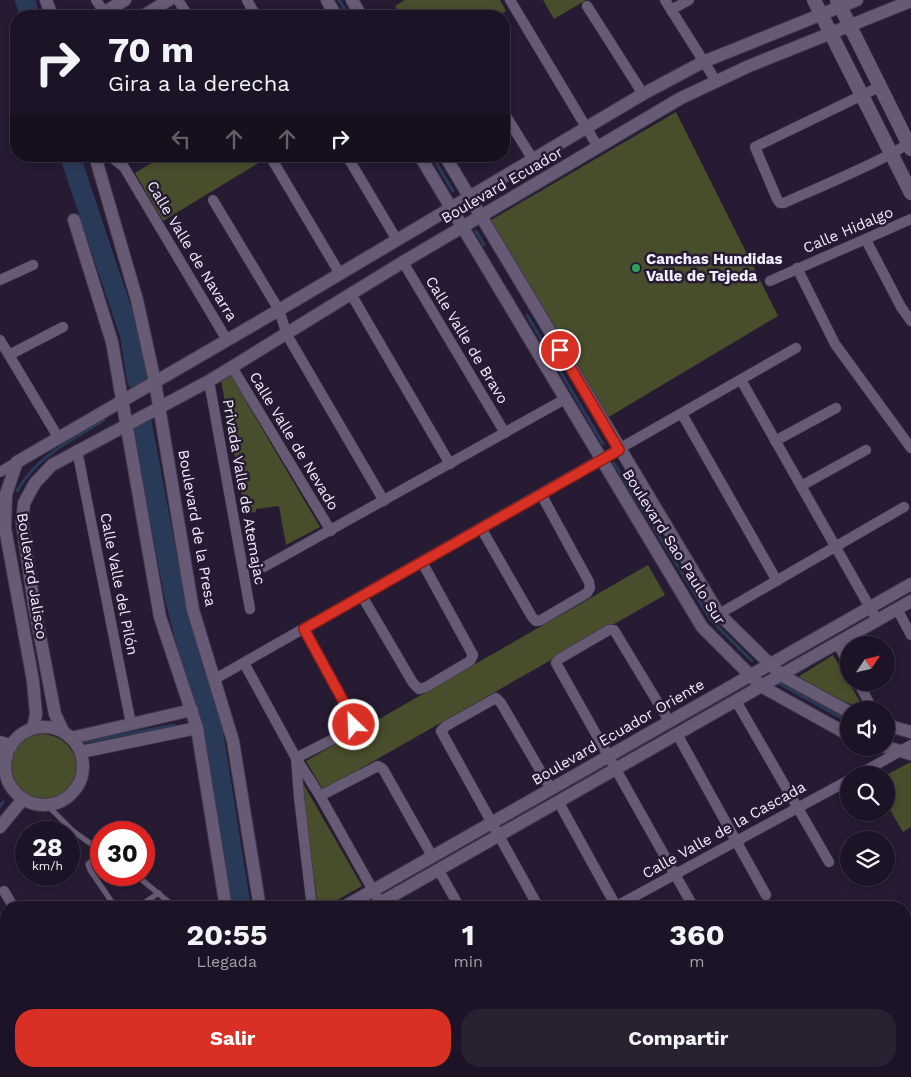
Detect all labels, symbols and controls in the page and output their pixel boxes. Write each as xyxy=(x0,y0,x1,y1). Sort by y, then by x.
text: 70 m xyxy=(108,29,194,71)
icon: right xyxy=(25,30,90,95)
text: Gira a la derecha xyxy=(108,71,290,96)
icon: left xyxy=(167,125,195,153)
icon: ahead xyxy=(220,125,248,153)
icon: ahead xyxy=(273,125,301,153)
icon: right xyxy=(326,125,354,153)
street label: Boulevard Ecuador xyxy=(438,143,566,227)
street label: Calle Valle de Navarra xyxy=(143,178,241,325)
street label: Calle Hidalgo xyxy=(800,203,896,257)
place label: Canchas Hundidas Valle de Tejeda xyxy=(646,250,783,285)
marker: Canchas Hundidas Valle de Tejeda xyxy=(630,262,642,274)
street label: Calle Valle de Bravo xyxy=(422,273,512,407)
pin xyxy=(539,329,581,371)
icon: arrive xyxy=(546,336,574,364)
street label: Calle Valle de Nevado xyxy=(245,368,343,514)
street label: Privada Valle de Atemajac xyxy=(219,398,269,586)
street label: Boulevard de la Presa xyxy=(174,448,220,608)
street label: Boulevard Sao Paulo Sur xyxy=(619,466,729,628)
street label: Boulevard Jalisco xyxy=(13,511,51,641)
street label: Calle Valle del Pilón xyxy=(96,511,142,657)
north arrow xyxy=(840,636,895,691)
map controls xyxy=(840,636,895,886)
street label: Boulevard Ecuador Oriente xyxy=(528,675,708,789)
position arrow xyxy=(327,698,379,750)
button: sound xyxy=(840,701,895,756)
button: search xyxy=(840,766,895,821)
street label: Calle Valle de la Cascada xyxy=(639,777,809,882)
speed limit sign: 30 xyxy=(90,821,155,886)
button: layers xyxy=(840,831,895,886)
text: 28 xyxy=(32,833,63,862)
text: km/h xyxy=(32,859,63,873)
text: 20:55 xyxy=(186,917,267,952)
text: 1 xyxy=(462,917,475,952)
text: 360 xyxy=(669,917,725,952)
text: Llegada xyxy=(197,952,257,971)
text: min xyxy=(454,952,483,971)
text: m xyxy=(689,952,705,971)
button: Salir xyxy=(15,1009,451,1067)
button: Compartir xyxy=(461,1009,896,1067)

